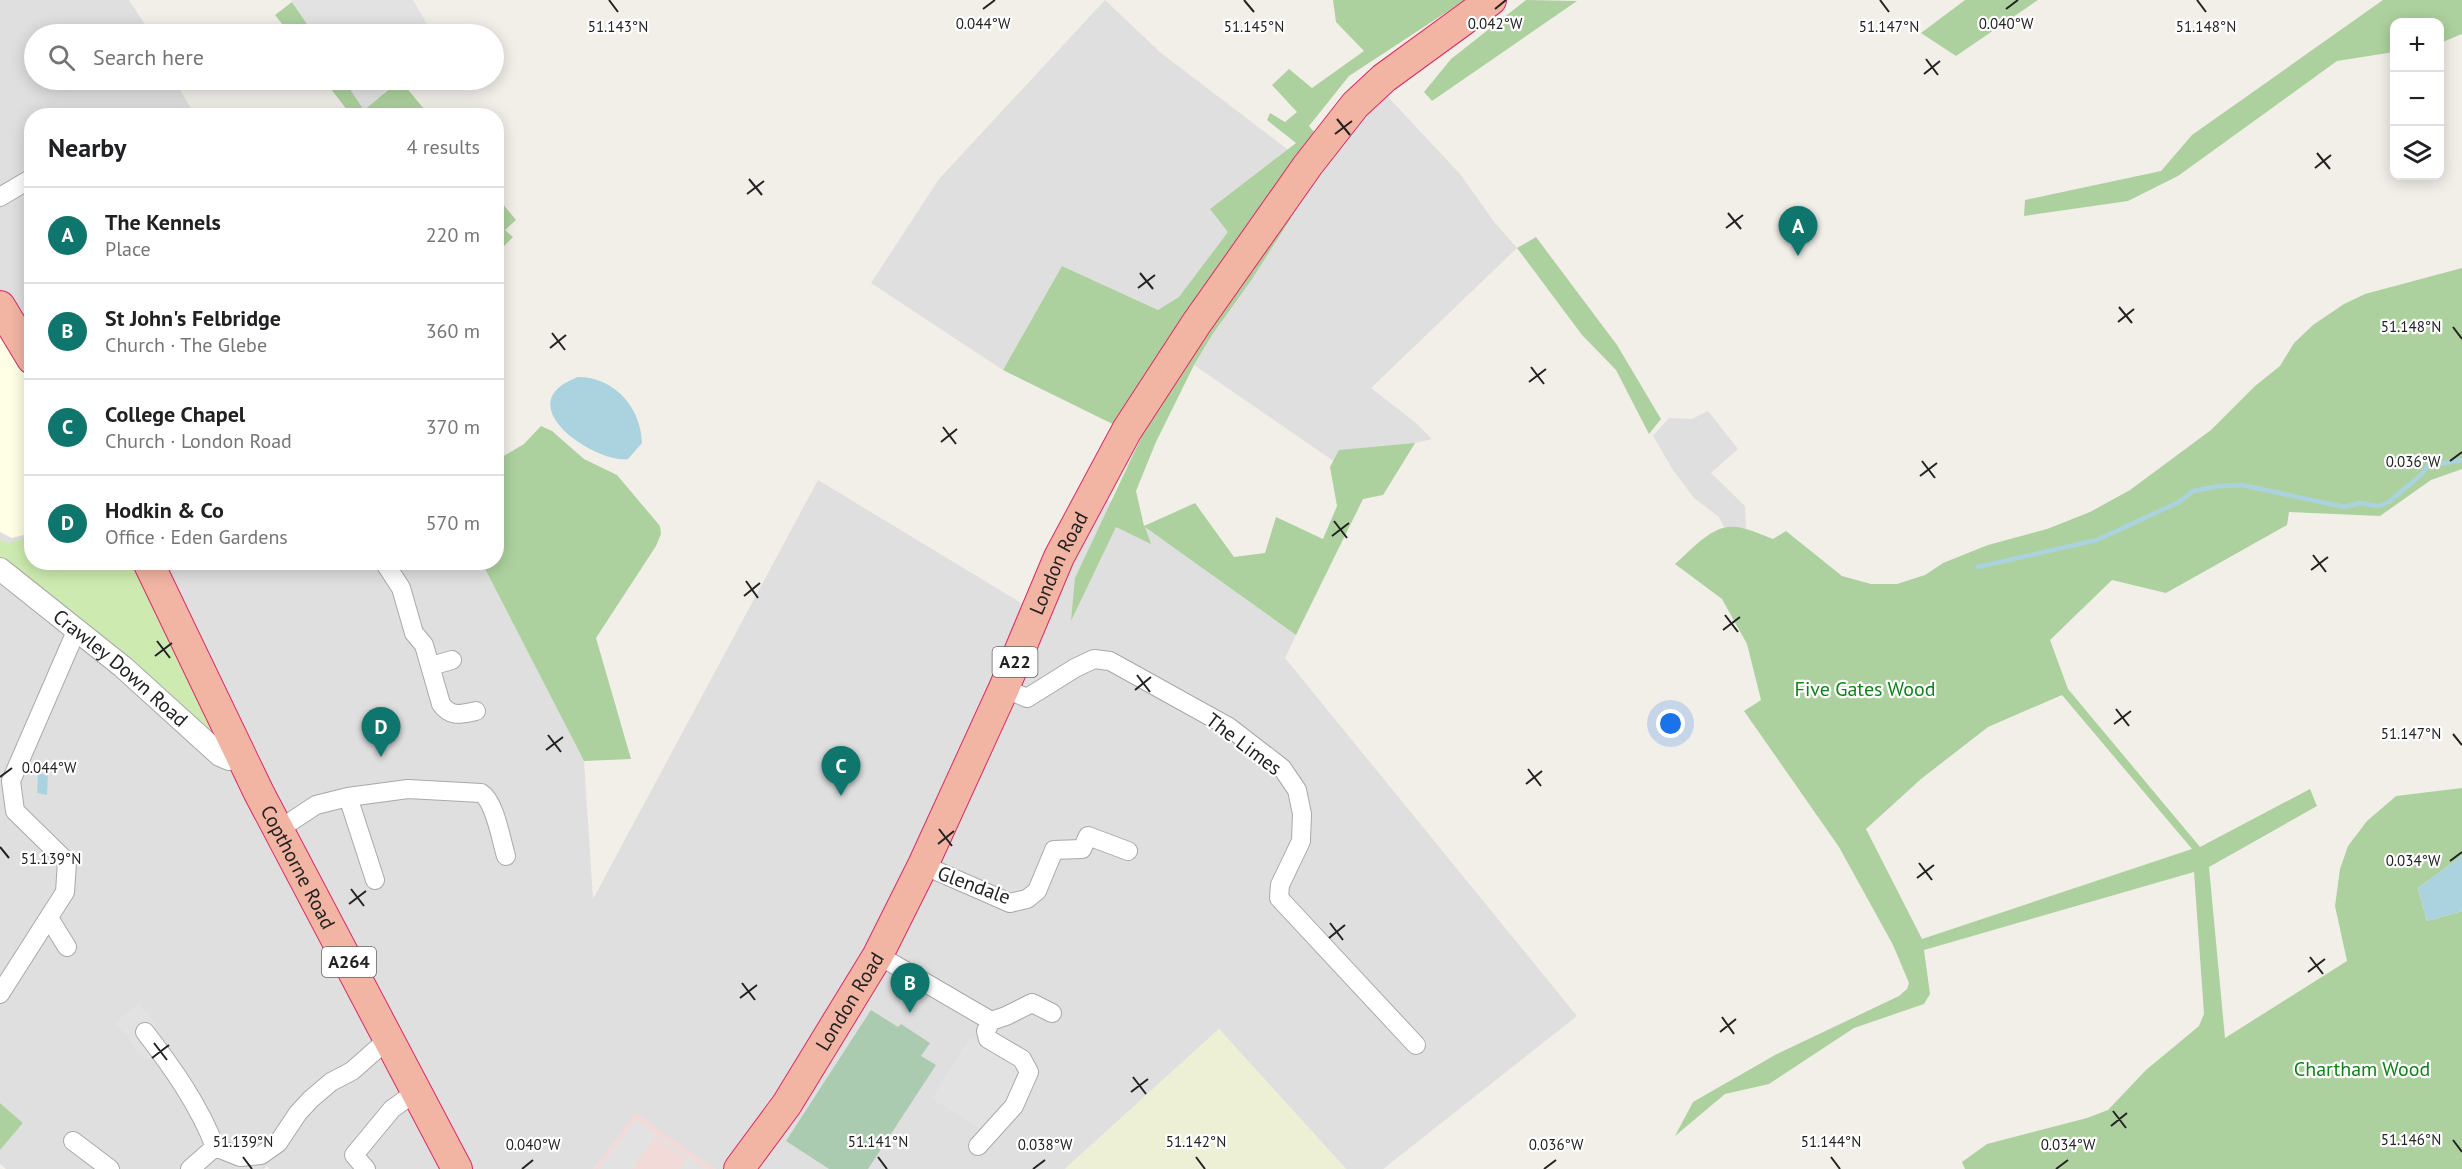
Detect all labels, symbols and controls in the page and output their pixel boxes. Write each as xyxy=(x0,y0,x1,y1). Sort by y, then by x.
text: 0.044°W xyxy=(956,14,1011,33)
text: 0.042°W xyxy=(1468,14,1523,33)
text: 0.040°W xyxy=(1979,14,2034,33)
text: 51.143°N xyxy=(588,17,648,36)
text: 51.145°N xyxy=(1224,17,1284,36)
text: 51.147°N xyxy=(1859,17,1919,36)
text: 51.148°N xyxy=(2176,17,2236,36)
map controls xyxy=(2390,18,2444,180)
button: + xyxy=(2390,18,2444,72)
search box xyxy=(24,24,504,90)
icon: search xyxy=(45,41,78,74)
text: Search here xyxy=(93,43,204,71)
button: − xyxy=(2390,72,2444,126)
button: layers xyxy=(2390,126,2444,180)
text: Nearby xyxy=(48,131,126,164)
text: 4 results xyxy=(407,134,480,160)
pin: A xyxy=(1778,206,1818,256)
text: The Kennels xyxy=(105,208,221,236)
text: A xyxy=(61,222,74,248)
text: 220 m xyxy=(426,222,480,248)
text: Place xyxy=(105,236,151,262)
text: St John's Felbridge xyxy=(105,304,281,332)
text: 51.148°N xyxy=(2381,317,2441,336)
text: B xyxy=(62,318,73,344)
text: 360 m xyxy=(426,318,480,344)
text: Church · The Glebe xyxy=(105,332,267,358)
text: College Chapel xyxy=(105,400,245,428)
text: C xyxy=(62,414,73,440)
text: 370 m xyxy=(426,414,480,440)
text: Church · London Road xyxy=(105,428,292,454)
text: 0.036°W xyxy=(2386,452,2441,471)
text: Hodkin & Co xyxy=(105,496,224,524)
street label: London Road xyxy=(1023,507,1094,619)
text: D xyxy=(61,510,74,536)
text: 570 m xyxy=(426,510,480,536)
text: Office · Eden Gardens xyxy=(105,524,288,550)
street label: Crawley Down Road xyxy=(48,603,193,733)
road number: A22 xyxy=(992,647,1038,677)
park label: Five Gates Wood xyxy=(1795,676,1935,702)
street label: The Limes xyxy=(1201,707,1287,781)
pin: D xyxy=(362,708,400,757)
your location xyxy=(1656,709,1685,738)
text: 51.147°N xyxy=(2381,724,2441,743)
pin: C xyxy=(822,746,860,796)
text: 0.044°W xyxy=(22,758,77,777)
street label: Copthorne Road xyxy=(255,801,341,933)
text: 51.139°N xyxy=(21,849,81,868)
text: 0.034°W xyxy=(2386,851,2441,870)
street label: Glendale xyxy=(934,860,1014,910)
road number: A264 xyxy=(322,947,376,977)
street label: London Road xyxy=(810,947,890,1056)
pin: B xyxy=(890,964,930,1013)
park label: Chartham Wood xyxy=(2294,1056,2430,1082)
text: 51.146°N xyxy=(2381,1130,2441,1149)
text: 51.139°N xyxy=(213,1132,273,1151)
text: 51.141°N xyxy=(848,1132,908,1151)
text: 51.142°N xyxy=(1166,1132,1226,1151)
text: 51.144°N xyxy=(1801,1132,1861,1151)
text: 0.040°W xyxy=(506,1135,561,1154)
text: 0.038°W xyxy=(1018,1135,1073,1154)
text: 0.036°W xyxy=(1529,1135,1584,1154)
text: 0.034°W xyxy=(2041,1135,2096,1154)

